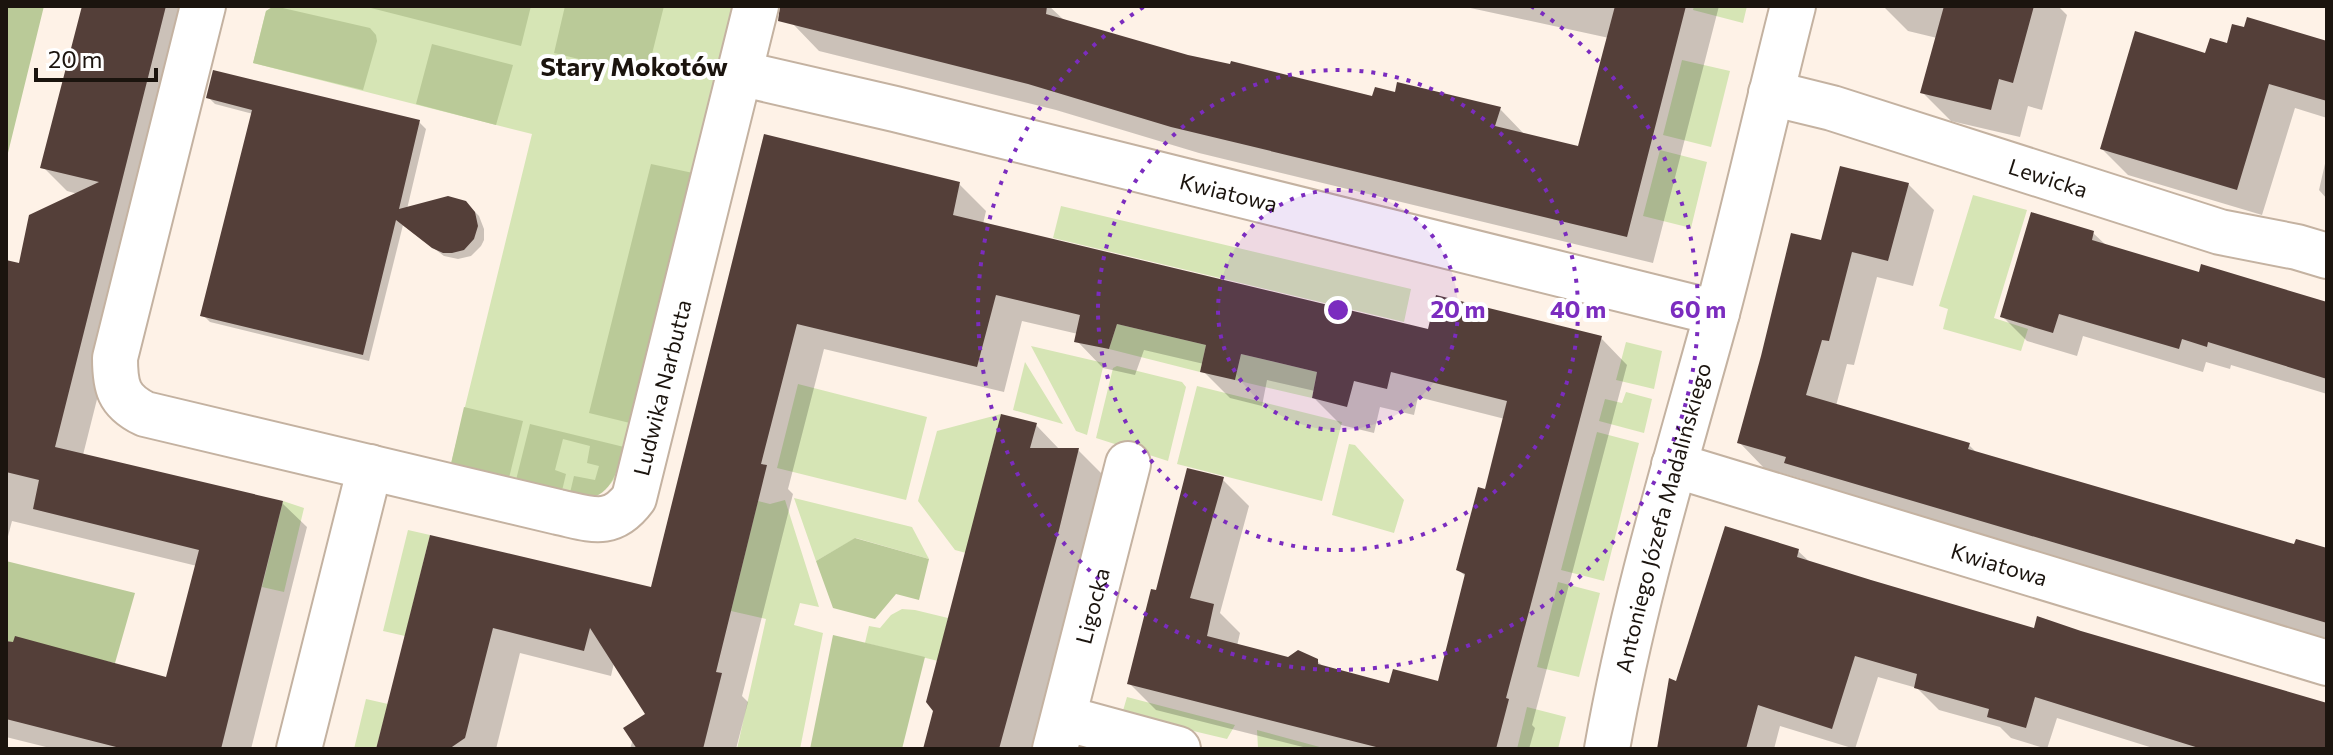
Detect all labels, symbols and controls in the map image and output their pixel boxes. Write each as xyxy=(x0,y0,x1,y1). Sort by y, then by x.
scale bar xyxy=(36,32,156,82)
text: 20 m xyxy=(48,44,102,73)
district label: Stary Mokotów xyxy=(540,50,728,81)
street label: Lewicka xyxy=(2005,152,2091,202)
street label: Kwiatowa xyxy=(1177,167,1280,217)
text: 20 m xyxy=(1431,294,1485,323)
text: 40 m xyxy=(1550,294,1606,323)
text: 60 m xyxy=(1670,294,1726,323)
centre of rings xyxy=(1324,296,1352,324)
street label: Ludwika Narbutta xyxy=(627,297,696,478)
street label: Antoniego Józefa Madalińskiego xyxy=(1609,360,1716,675)
street label: Kwiatowa xyxy=(1948,536,2051,591)
street label: Ligocka xyxy=(1069,565,1114,647)

